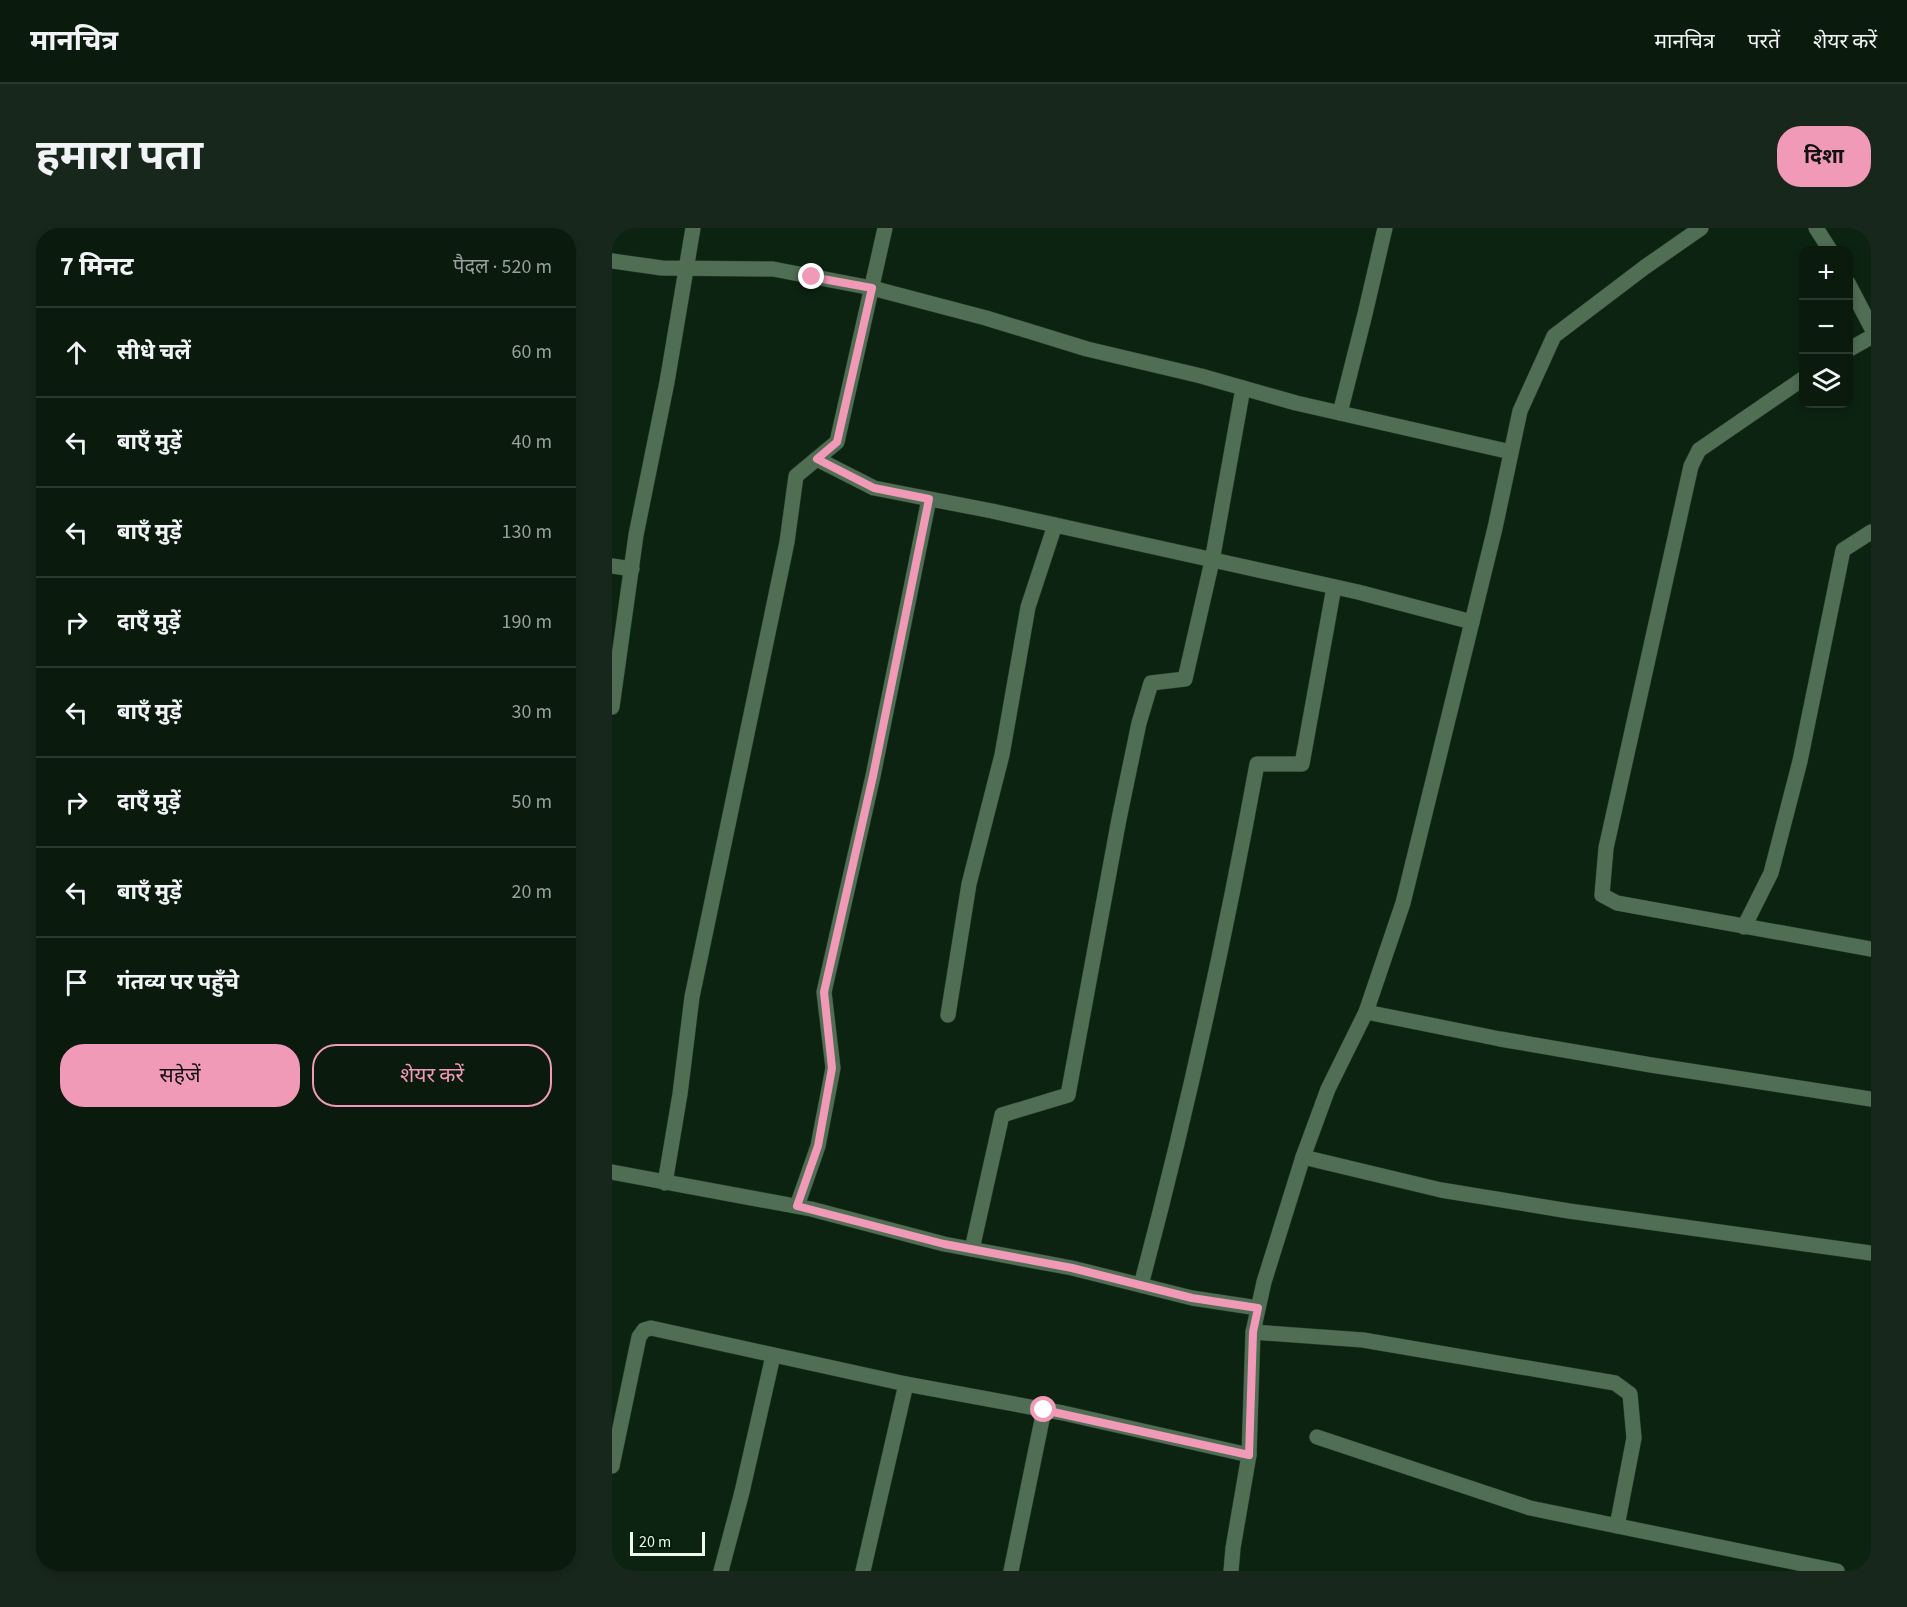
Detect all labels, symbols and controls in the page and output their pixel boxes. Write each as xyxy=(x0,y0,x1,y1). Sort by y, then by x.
text: मानचित्र xyxy=(30,21,118,61)
text: मानचित्र xyxy=(1655,26,1715,56)
text: परतें xyxy=(1748,26,1780,56)
text: शेयर करें xyxy=(1813,26,1877,56)
text: हमारा पता xyxy=(36,126,203,186)
button: दिशा xyxy=(1777,126,1871,187)
map controls xyxy=(1799,246,1853,408)
button: + xyxy=(1799,246,1853,300)
text: 7 मिनट xyxy=(60,248,134,285)
text: पैदल · 520 m xyxy=(453,253,552,281)
route end xyxy=(798,263,824,289)
button: − xyxy=(1799,300,1853,354)
icon: ahead xyxy=(60,336,93,369)
text: सीधे चलें xyxy=(117,336,191,368)
text: 60 m xyxy=(512,338,552,366)
button: layers xyxy=(1799,354,1853,408)
icon: left xyxy=(60,426,93,459)
text: बाएँ मुड़ें xyxy=(117,426,182,458)
text: 40 m xyxy=(512,428,552,456)
icon: left xyxy=(60,516,93,549)
text: बाएँ मुड़ें xyxy=(117,516,182,548)
text: 130 m xyxy=(502,518,552,546)
icon: right xyxy=(60,606,93,639)
text: दाएँ मुड़ें xyxy=(117,606,180,638)
text: 190 m xyxy=(502,608,552,636)
icon: left xyxy=(60,696,93,729)
text: बाएँ मुड़ें xyxy=(117,696,182,728)
text: 30 m xyxy=(512,698,552,726)
icon: right xyxy=(60,786,93,819)
text: दाएँ मुड़ें xyxy=(117,786,180,818)
text: 50 m xyxy=(512,788,552,816)
icon: left xyxy=(60,876,93,909)
text: बाएँ मुड़ें xyxy=(117,876,182,908)
text: 20 m xyxy=(512,878,552,906)
icon: arrive xyxy=(60,966,93,999)
text: गंतव्य पर पहुँचे xyxy=(117,966,239,998)
button: सहेजें xyxy=(60,1044,300,1107)
button: शेयर करें xyxy=(312,1044,552,1107)
route start xyxy=(1030,1396,1056,1422)
scale bar xyxy=(630,1529,705,1556)
text: 20 m xyxy=(639,1531,671,1553)

